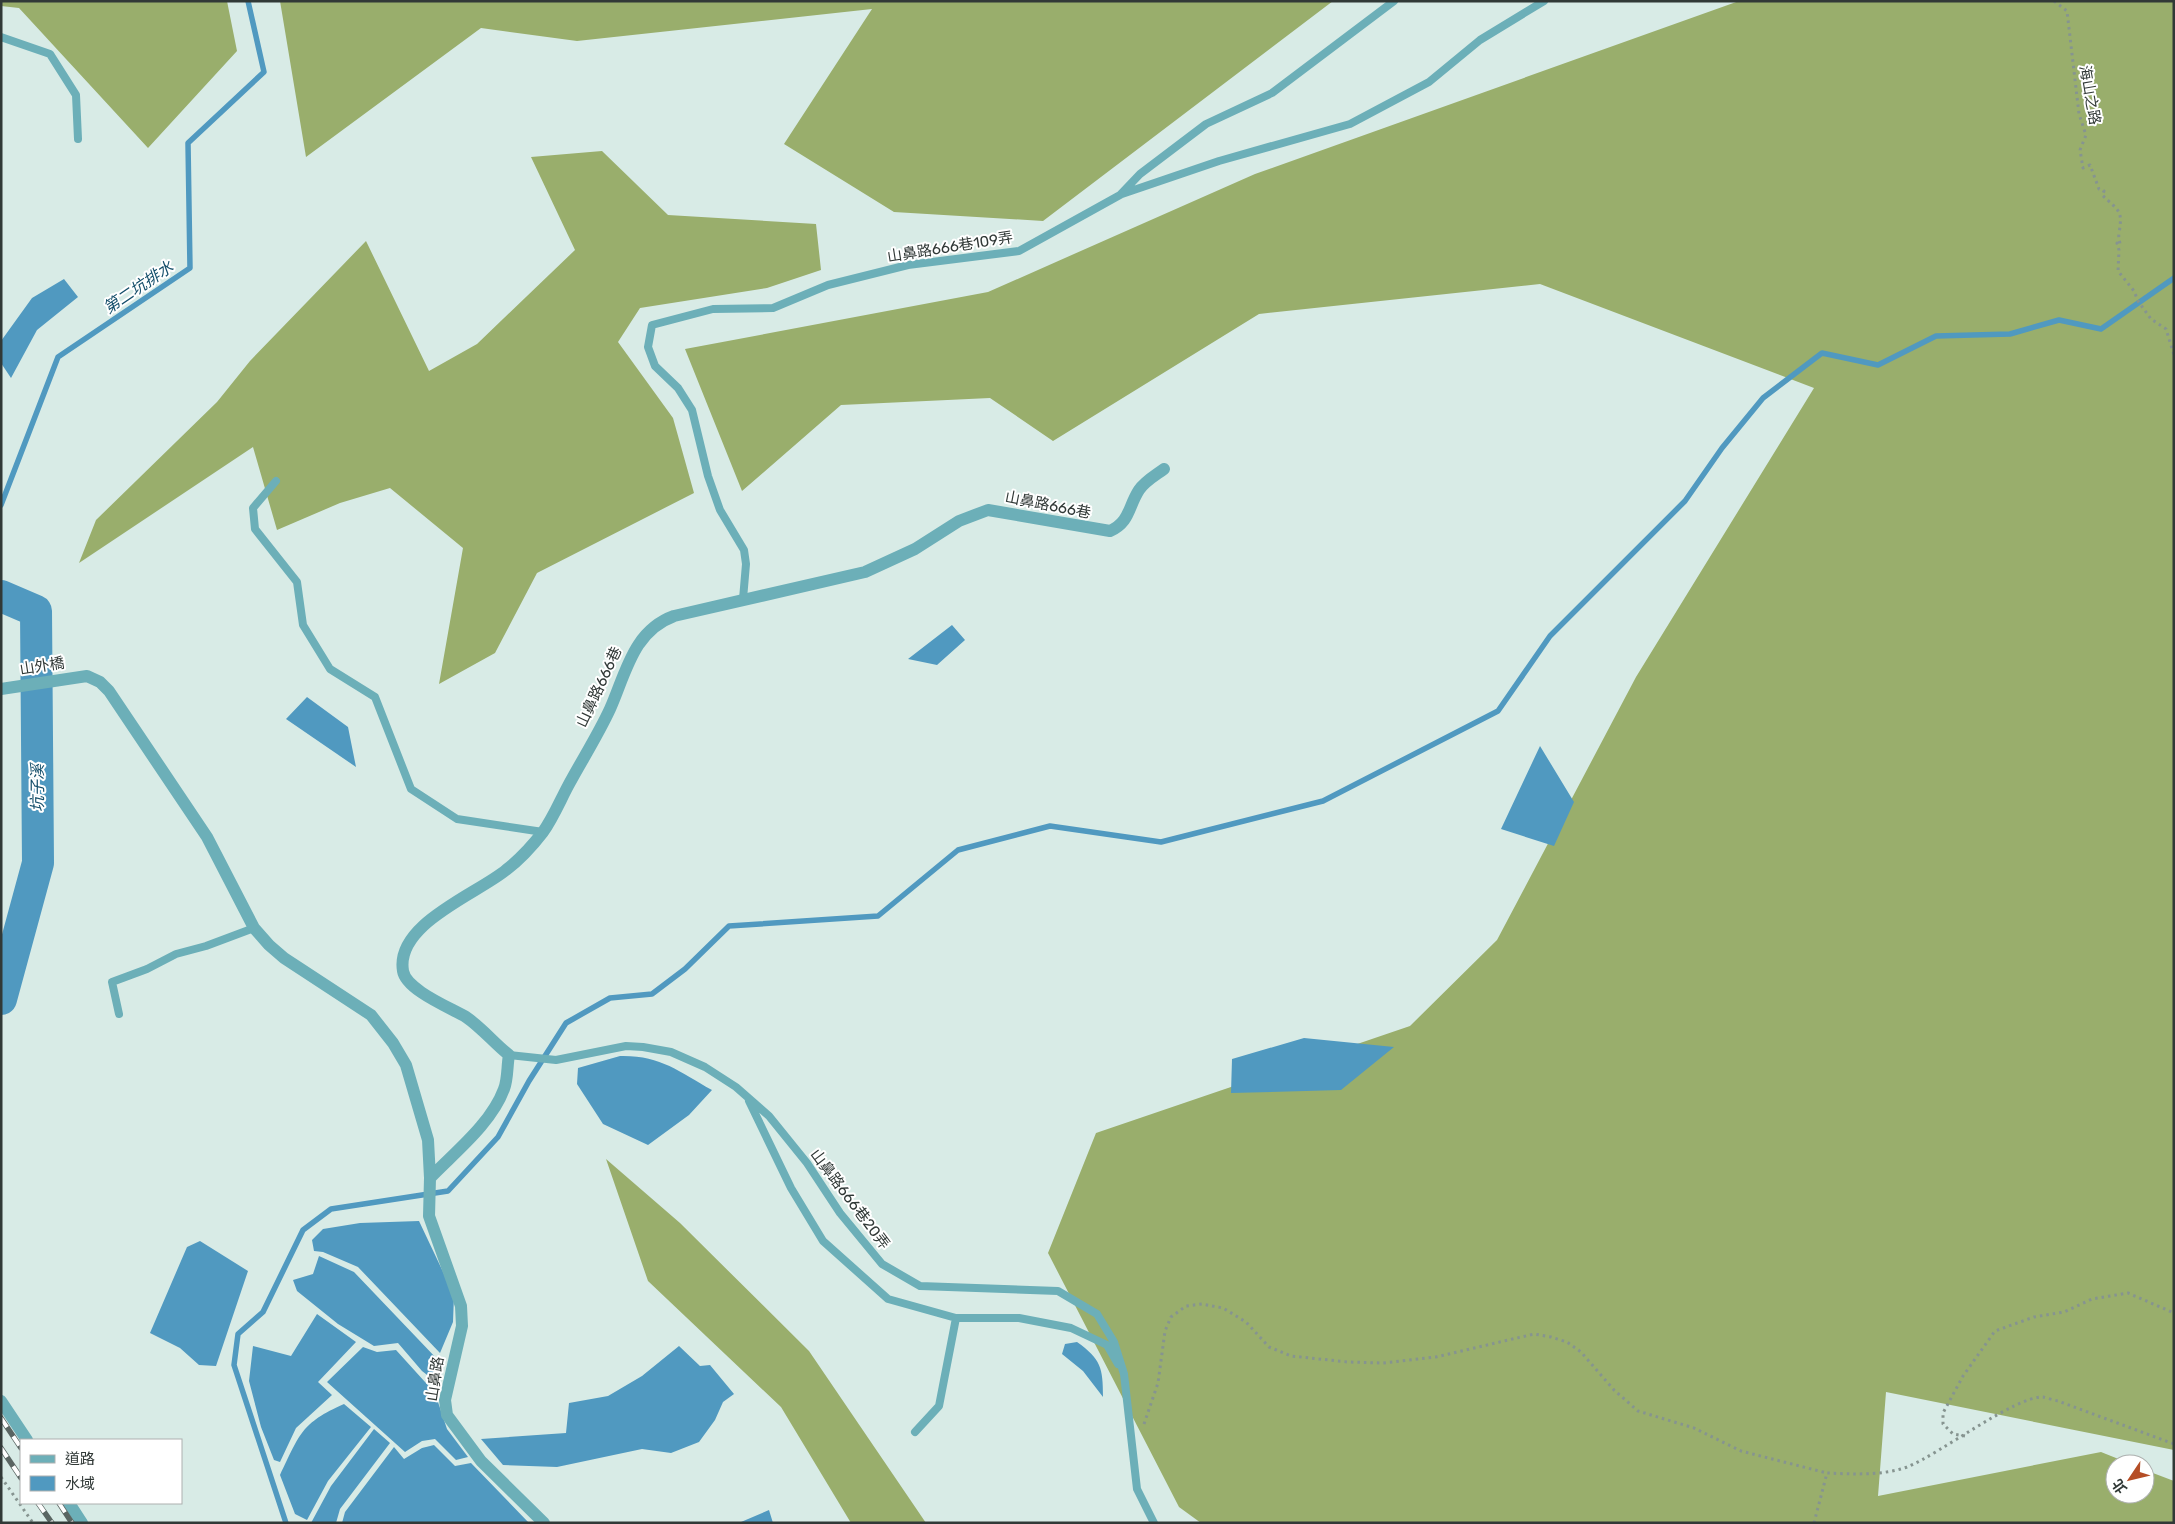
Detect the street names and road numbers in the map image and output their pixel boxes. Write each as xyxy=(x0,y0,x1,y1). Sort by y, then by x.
street label: 海山之路 xyxy=(2076,64,2104,126)
street label: 山鼻路666巷109弄 xyxy=(886,228,1014,266)
street label: 山鼻路666巷 xyxy=(1004,488,1092,522)
street label: 山鼻路666巷 xyxy=(572,644,626,730)
street label: 山外橋 xyxy=(18,654,66,678)
street label: 山鼻路666巷20弄 xyxy=(807,1145,893,1253)
street label: 山鼻路 xyxy=(423,1355,447,1403)

